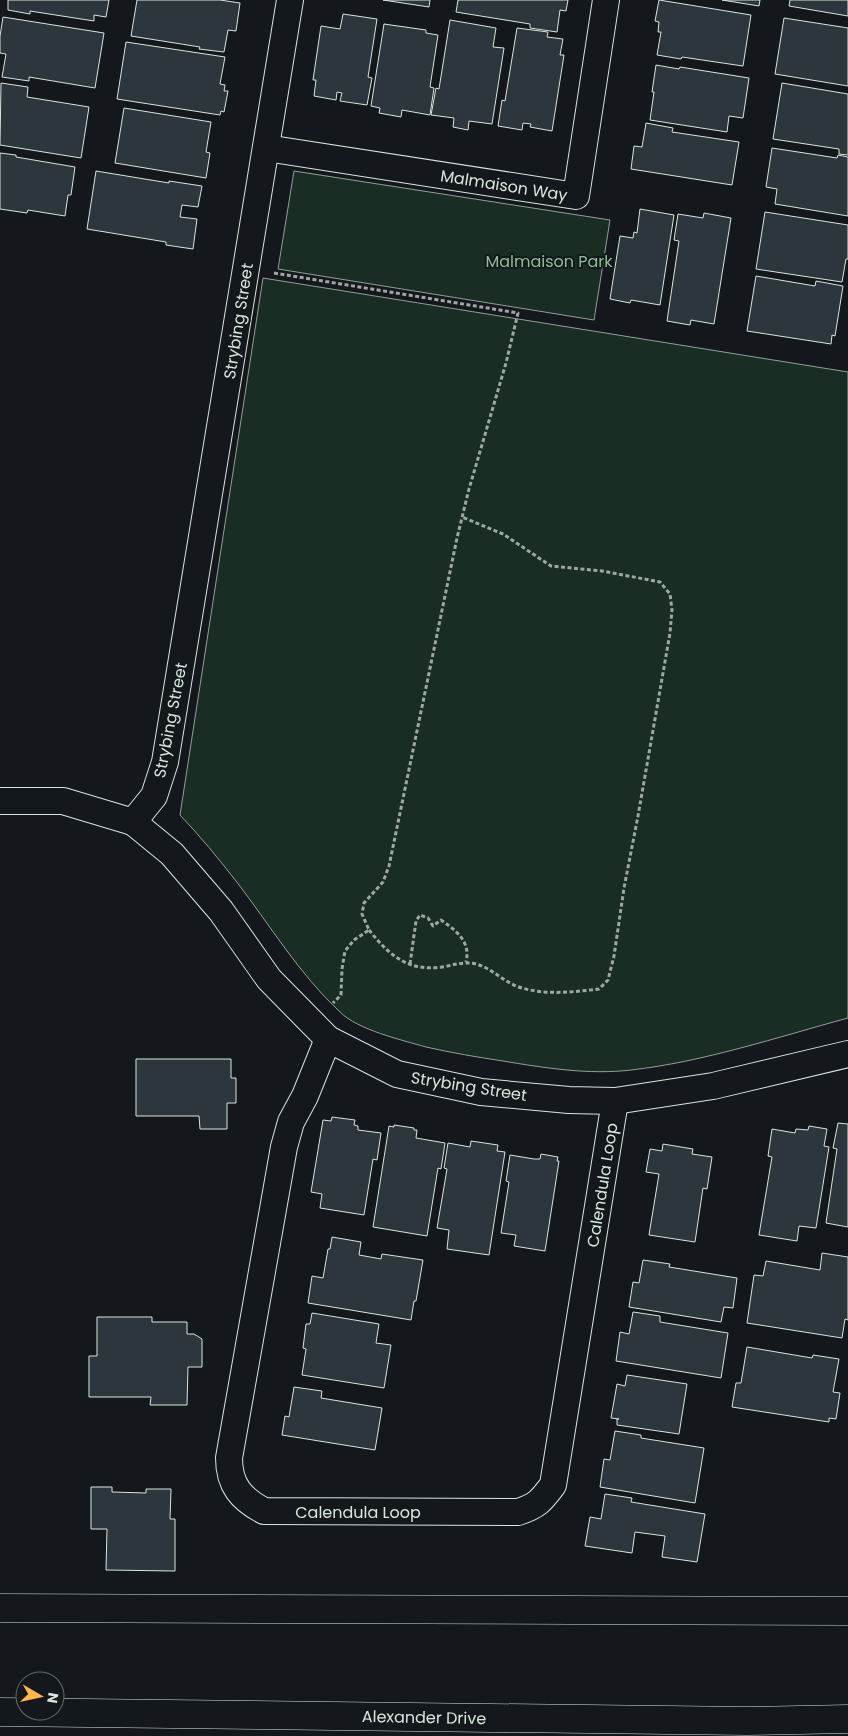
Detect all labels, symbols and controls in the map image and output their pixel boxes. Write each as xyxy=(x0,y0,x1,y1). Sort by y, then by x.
street label: Malmaison Way xyxy=(439,164,569,207)
park label: Malmaison Park xyxy=(485,250,613,273)
street label: Strybing Street xyxy=(218,261,259,381)
street label: Strybing Street xyxy=(148,660,193,780)
street label: Strybing Street xyxy=(409,1066,529,1107)
street label: Calendula Loop xyxy=(581,1121,624,1249)
street label: Calendula Loop xyxy=(295,1501,421,1524)
north arrow xyxy=(15,1671,65,1721)
text: N xyxy=(42,1691,64,1705)
street label: Alexander Drive xyxy=(362,1705,486,1730)

